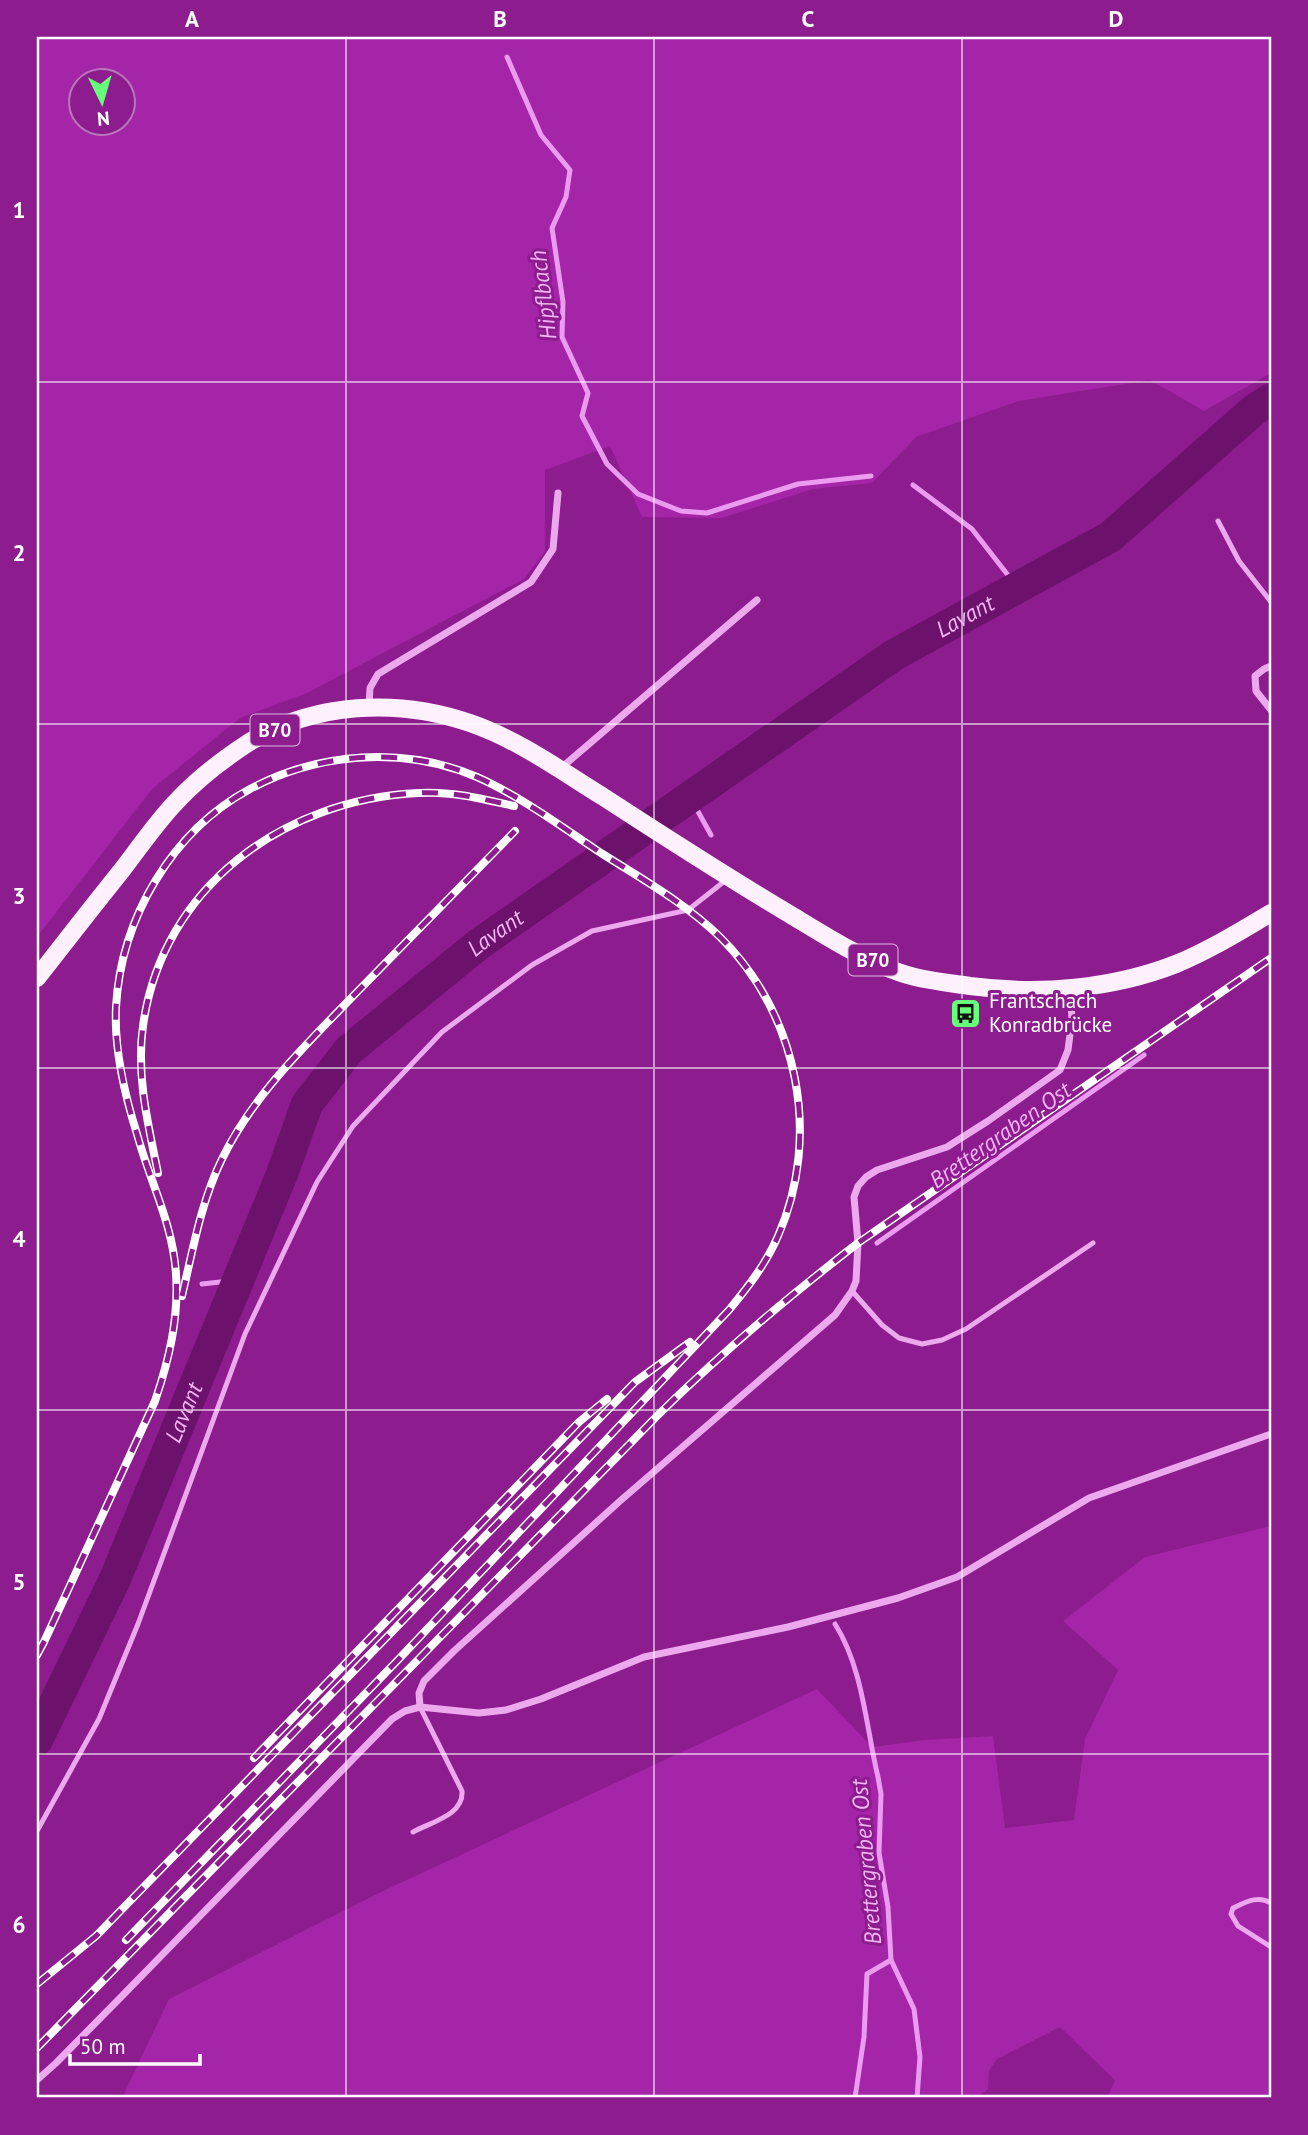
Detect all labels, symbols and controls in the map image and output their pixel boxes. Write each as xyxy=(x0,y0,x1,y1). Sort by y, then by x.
text: A xyxy=(185,4,199,33)
text: B xyxy=(493,4,507,33)
text: C xyxy=(802,4,815,33)
text: D xyxy=(1109,4,1123,33)
north arrow xyxy=(66,66,136,136)
text: N xyxy=(96,106,111,131)
text: 1 xyxy=(12,195,26,224)
water label: Hipflbach xyxy=(523,249,562,341)
text: 2 xyxy=(12,538,26,567)
water label: Lavant xyxy=(931,587,1000,643)
road number: B70 xyxy=(250,715,300,746)
text: 3 xyxy=(12,881,26,910)
water label: Lavant xyxy=(461,902,530,962)
road number: B70 xyxy=(848,944,898,976)
place label: Frantschach Konradbrücke xyxy=(989,987,1112,1038)
bus stop icon: Frantschach Konradbrücke xyxy=(949,996,983,1030)
water label: Brettergraben Ost xyxy=(923,1074,1077,1194)
text: 4 xyxy=(12,1224,26,1253)
water label: Lavant xyxy=(158,1376,209,1447)
text: 5 xyxy=(12,1567,26,1596)
water label: Brettergraben Ost xyxy=(844,1776,887,1946)
text: 6 xyxy=(12,1910,26,1939)
scale bar xyxy=(70,2023,200,2067)
text: 50 m xyxy=(80,2033,126,2060)

